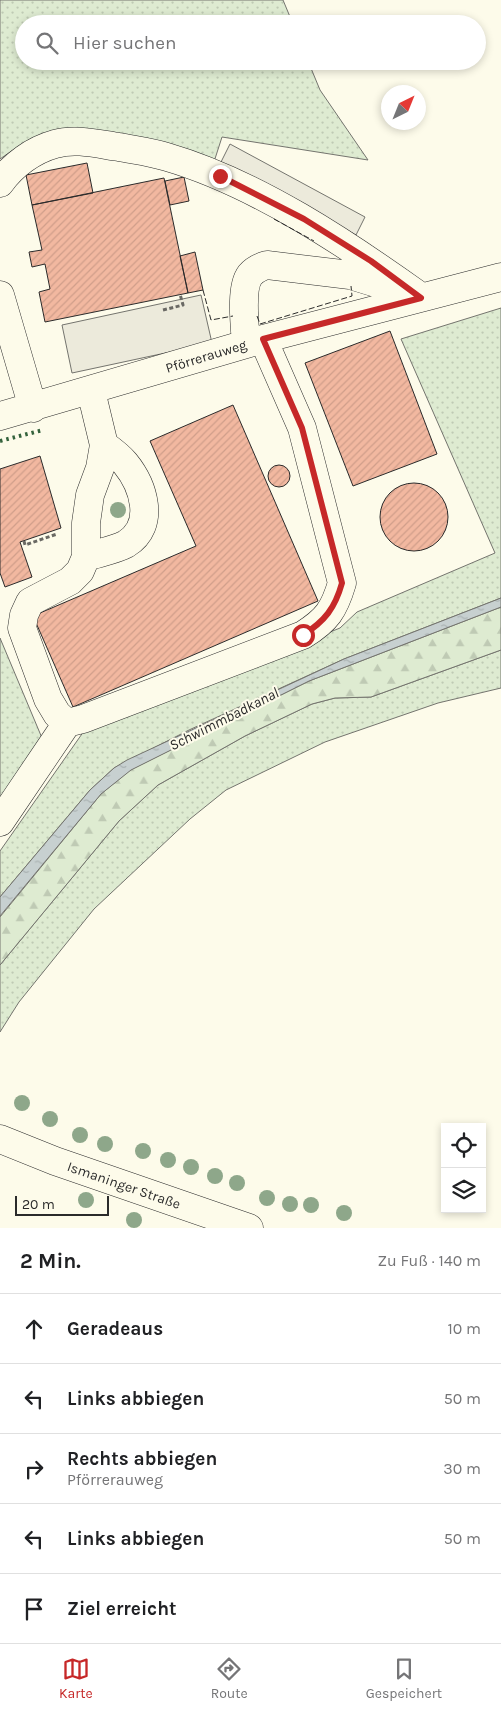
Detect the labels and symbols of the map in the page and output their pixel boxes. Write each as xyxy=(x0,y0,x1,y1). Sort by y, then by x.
north arrow xyxy=(381,85,426,130)
route end xyxy=(209,165,232,188)
street label: Pförrerauweg xyxy=(163,336,249,377)
route start xyxy=(292,624,315,647)
water label: Schwimmbadkanal xyxy=(166,684,282,754)
street label: Ismaninger Straße xyxy=(65,1158,183,1213)
scale bar xyxy=(15,1193,109,1216)

